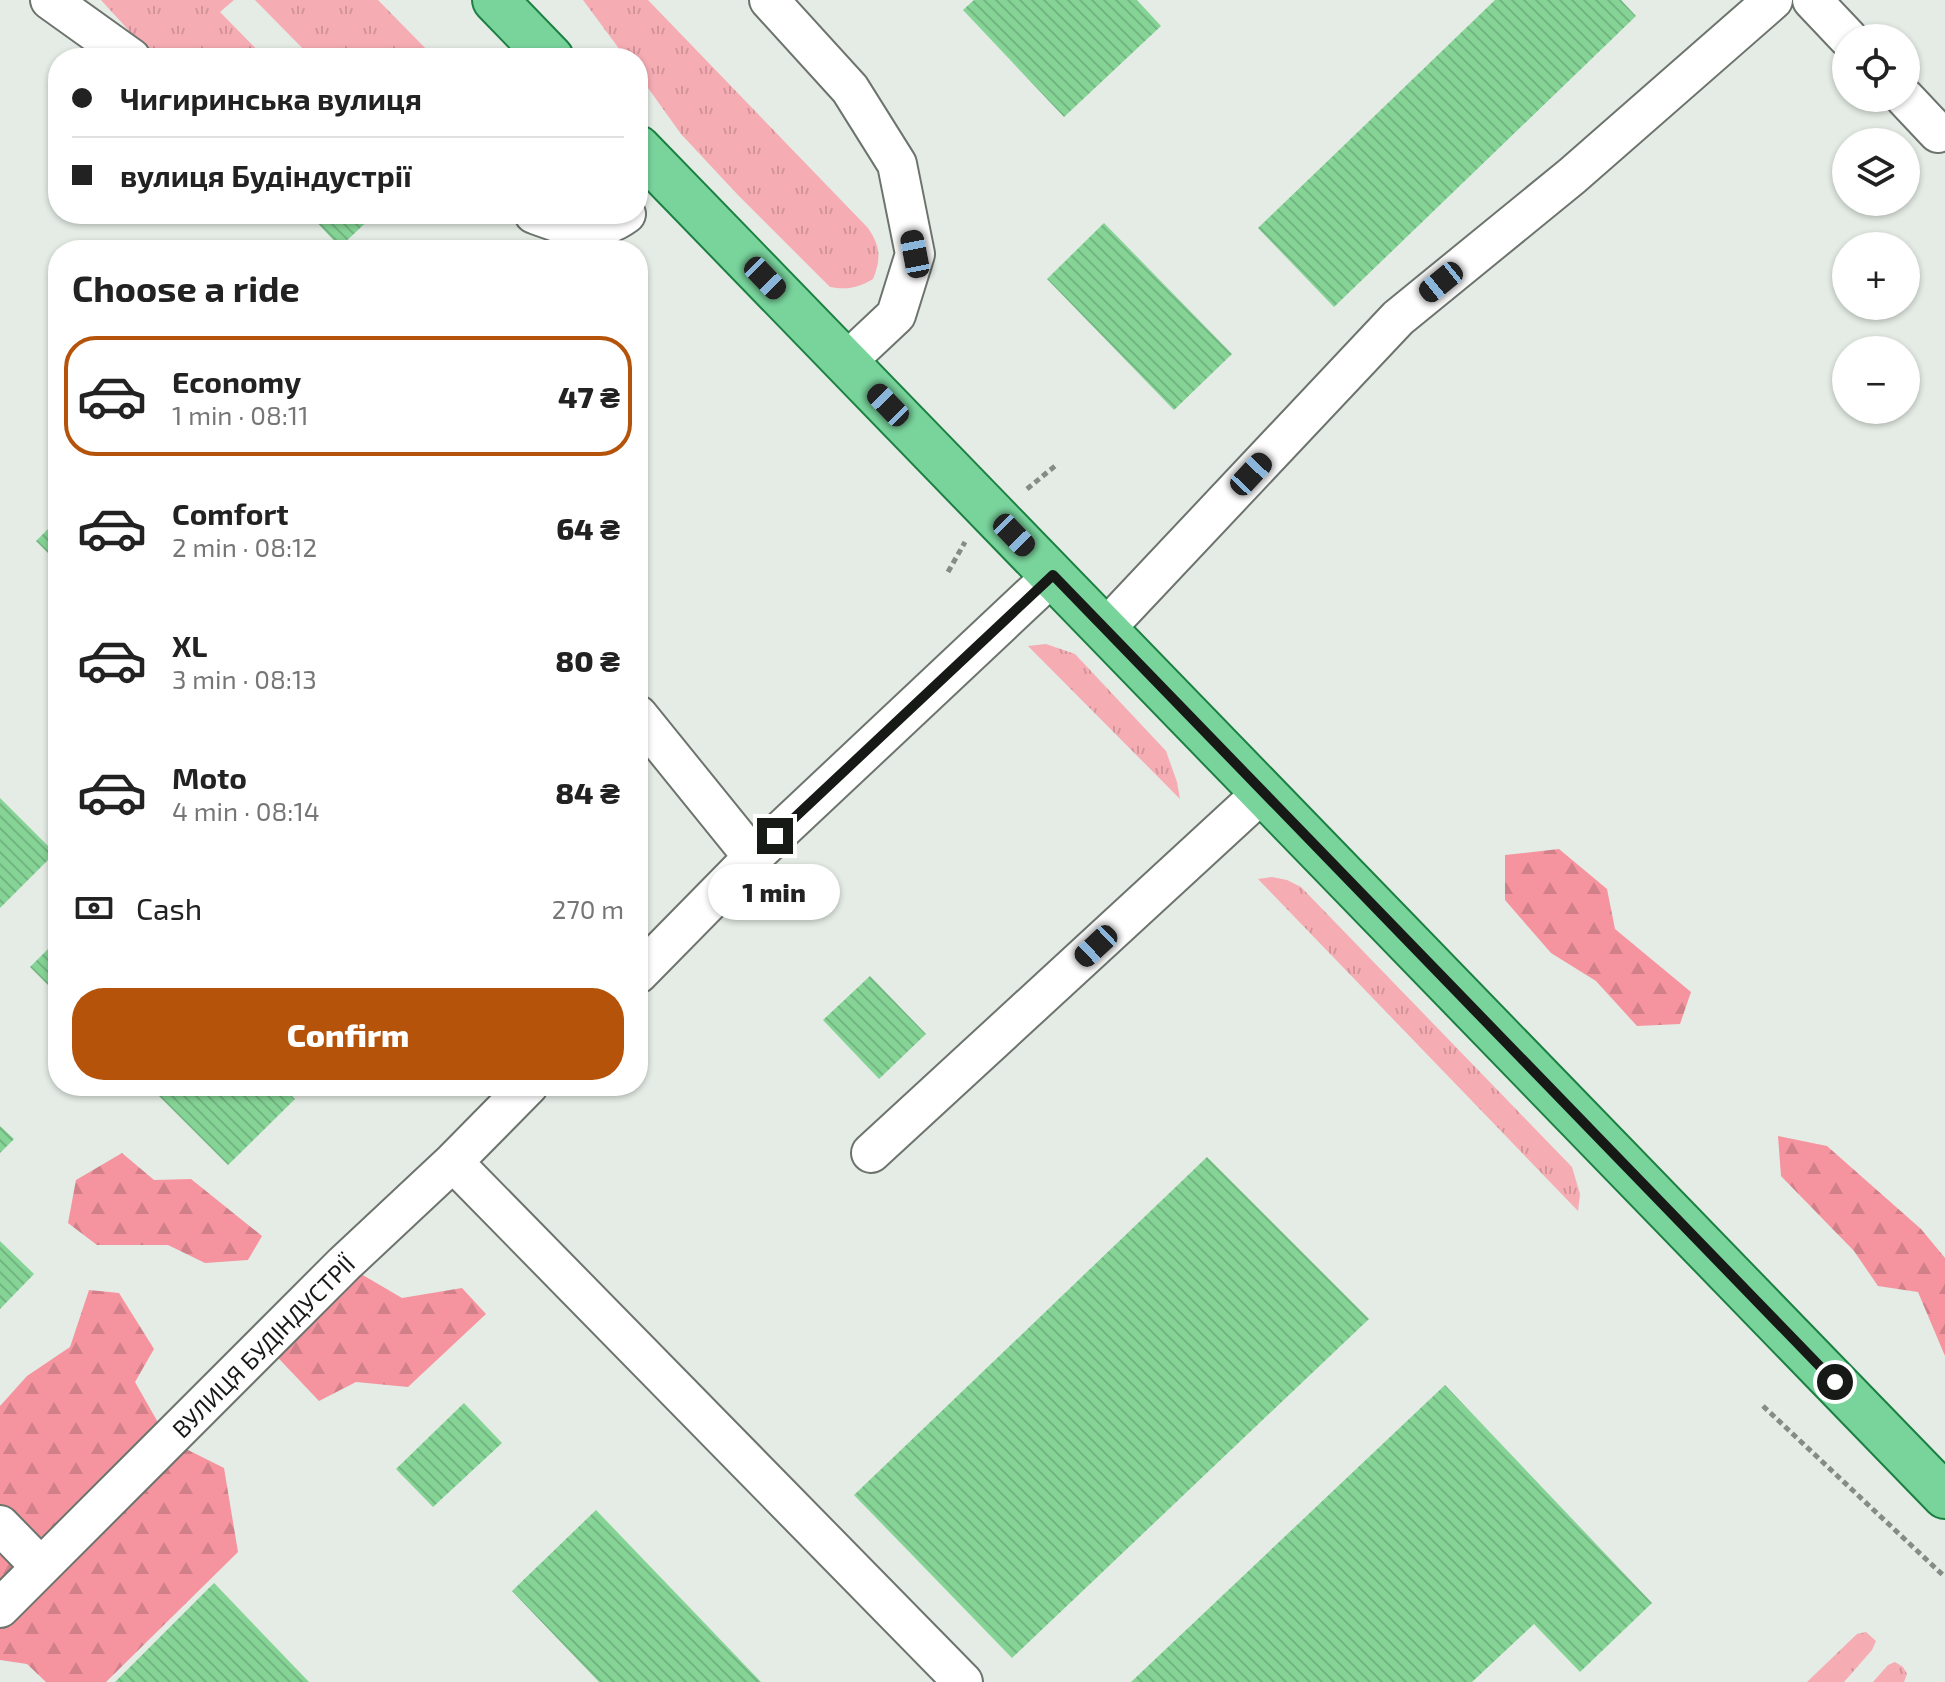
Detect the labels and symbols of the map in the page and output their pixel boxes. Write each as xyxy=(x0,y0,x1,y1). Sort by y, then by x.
car xyxy=(899,228,931,280)
car xyxy=(740,252,790,304)
car xyxy=(1415,258,1467,306)
car xyxy=(863,379,913,431)
car xyxy=(1226,448,1276,500)
car xyxy=(989,509,1039,561)
route end xyxy=(757,818,793,854)
callout: 1 min xyxy=(709,864,841,920)
car xyxy=(1070,921,1122,971)
street label: ВУЛИЦЯ БУДІНДУСТРІЇ xyxy=(166,1248,361,1443)
route start xyxy=(1817,1364,1853,1400)

